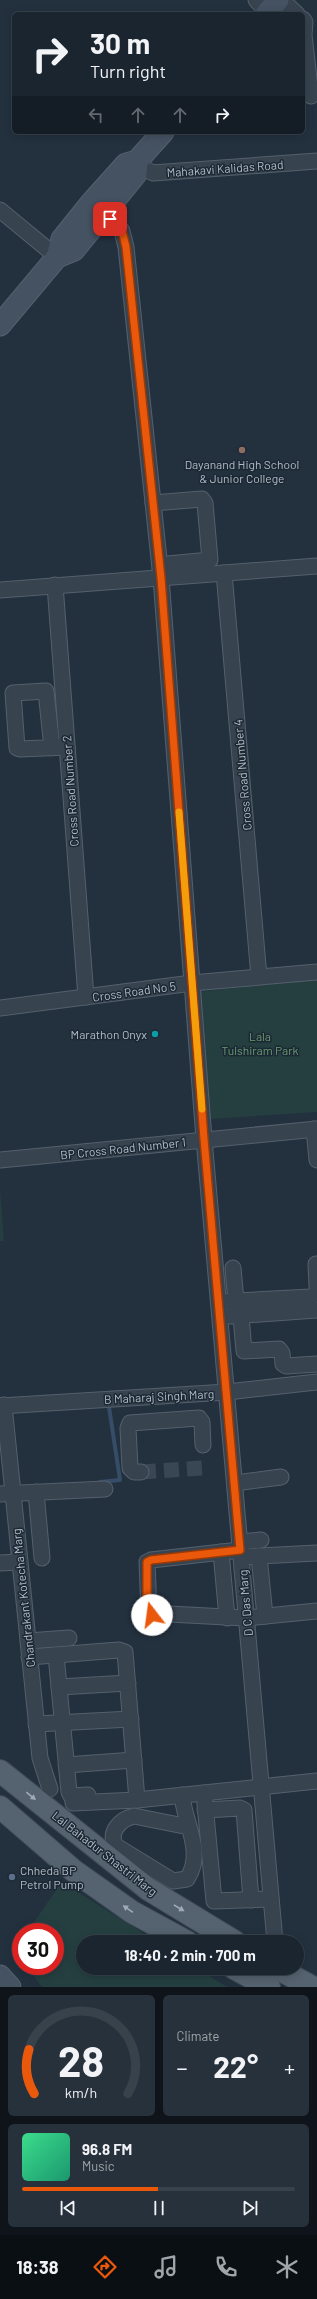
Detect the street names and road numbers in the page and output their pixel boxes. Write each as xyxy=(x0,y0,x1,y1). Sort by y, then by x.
street label: Mahakavi Kalidas Road xyxy=(166,157,284,179)
street label: Cross Road Number 4 xyxy=(230,719,254,831)
street label: Cross Road Number 2 xyxy=(59,735,81,847)
street label: Cross Road No 5 xyxy=(91,978,177,1004)
street label: BP Cross Road Number 1 xyxy=(60,1134,186,1162)
street label: B Maharaj Singh Marg xyxy=(104,1386,214,1406)
street label: Chandrakant Kotecha Marg xyxy=(9,1528,37,1668)
street label: D C Das Marg xyxy=(235,1569,255,1637)
street label: Lal Bahadur Shastri Marg xyxy=(50,1808,160,1898)

